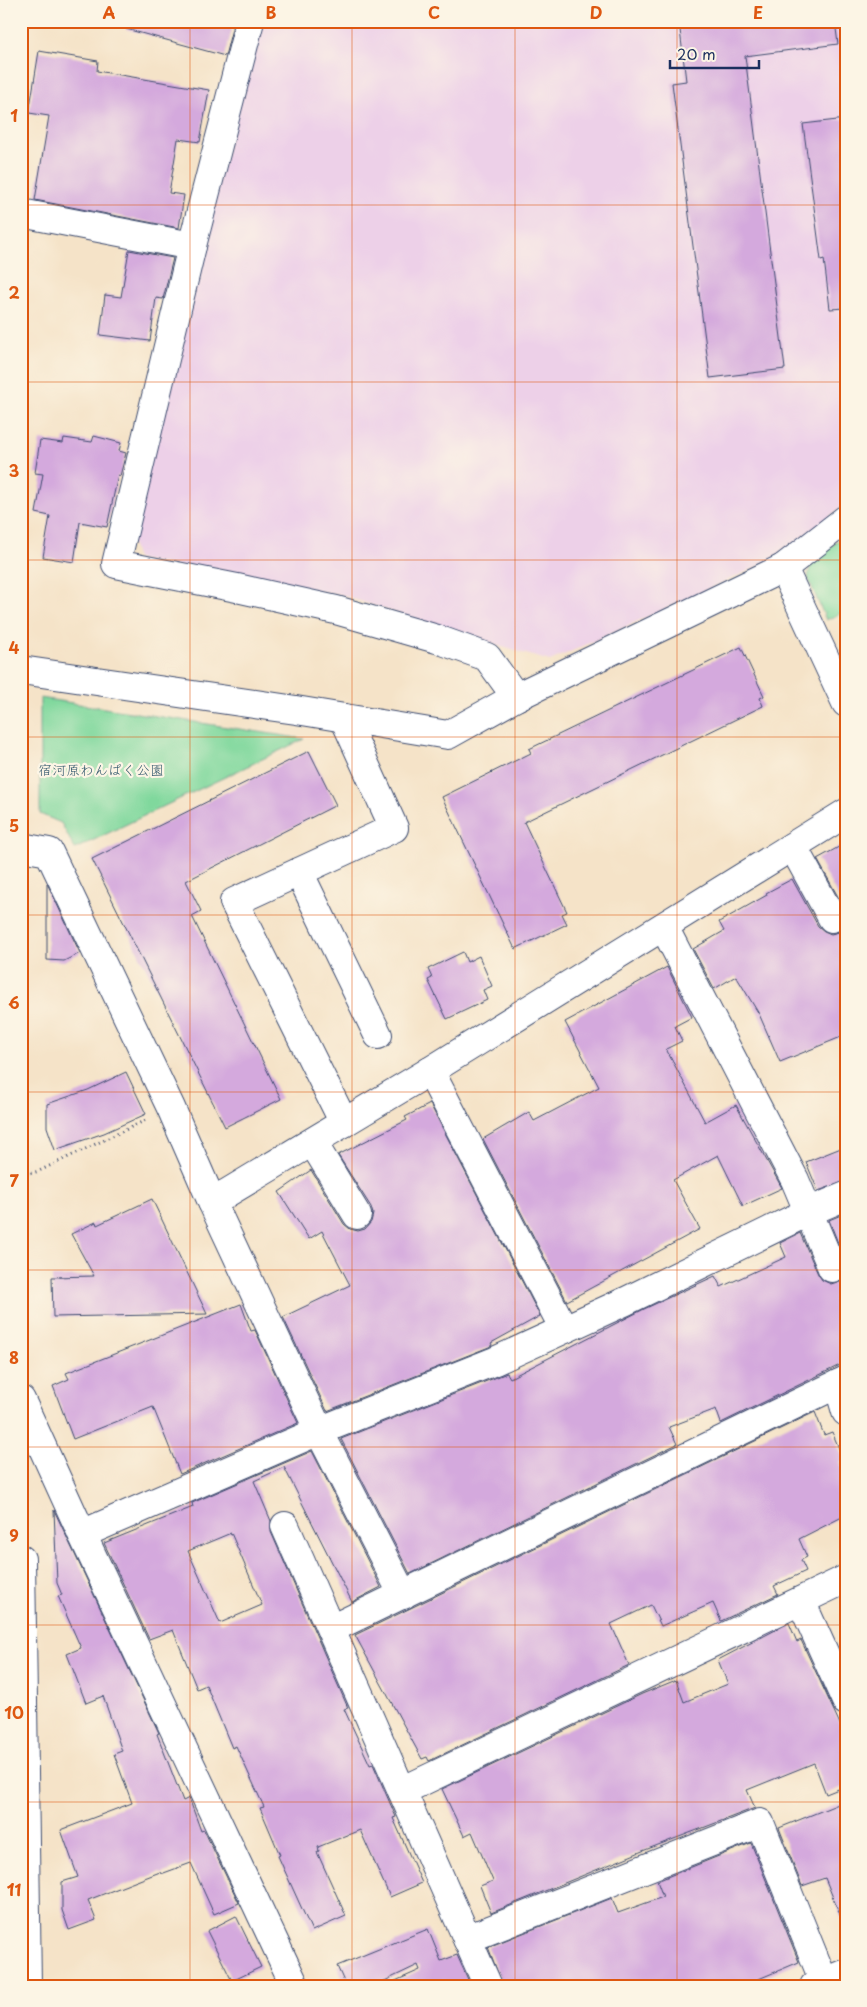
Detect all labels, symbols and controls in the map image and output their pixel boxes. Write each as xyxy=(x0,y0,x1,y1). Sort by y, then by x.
text: A xyxy=(103,0,116,24)
text: B xyxy=(266,0,277,24)
text: C xyxy=(428,0,440,24)
text: D xyxy=(590,0,602,24)
text: E xyxy=(753,0,763,24)
scale bar xyxy=(670,38,758,70)
text: 20 m xyxy=(677,42,716,65)
text: 1 xyxy=(10,103,18,127)
text: 2 xyxy=(8,280,20,304)
text: 3 xyxy=(9,458,19,482)
text: 4 xyxy=(9,635,20,659)
park label: 宿河原わんぱく公園 xyxy=(38,759,164,780)
text: 5 xyxy=(9,813,19,837)
text: 6 xyxy=(8,990,20,1014)
text: 7 xyxy=(9,1168,19,1192)
text: 8 xyxy=(9,1345,19,1369)
text: 9 xyxy=(9,1523,19,1547)
text: 10 xyxy=(4,1700,24,1724)
text: 11 xyxy=(7,1877,21,1901)

